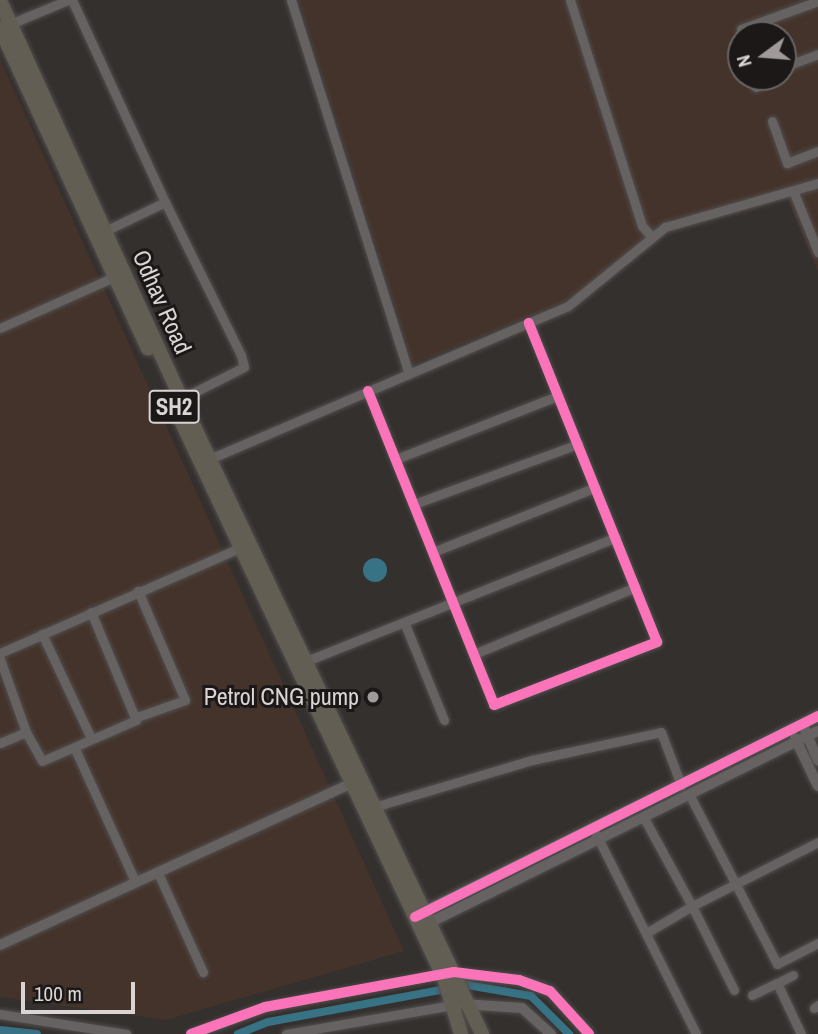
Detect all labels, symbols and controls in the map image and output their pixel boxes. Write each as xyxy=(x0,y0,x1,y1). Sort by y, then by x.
north arrow xyxy=(727,21,797,91)
text: N xyxy=(730,52,758,70)
street label: Odhav Road xyxy=(126,246,198,358)
road number: SH2 xyxy=(148,388,200,426)
place label: Petrol CNG pump xyxy=(204,683,359,711)
marker: Petrol CNG pump xyxy=(365,689,381,705)
scale bar xyxy=(24,968,138,1012)
text: 100 m xyxy=(34,979,82,1008)

